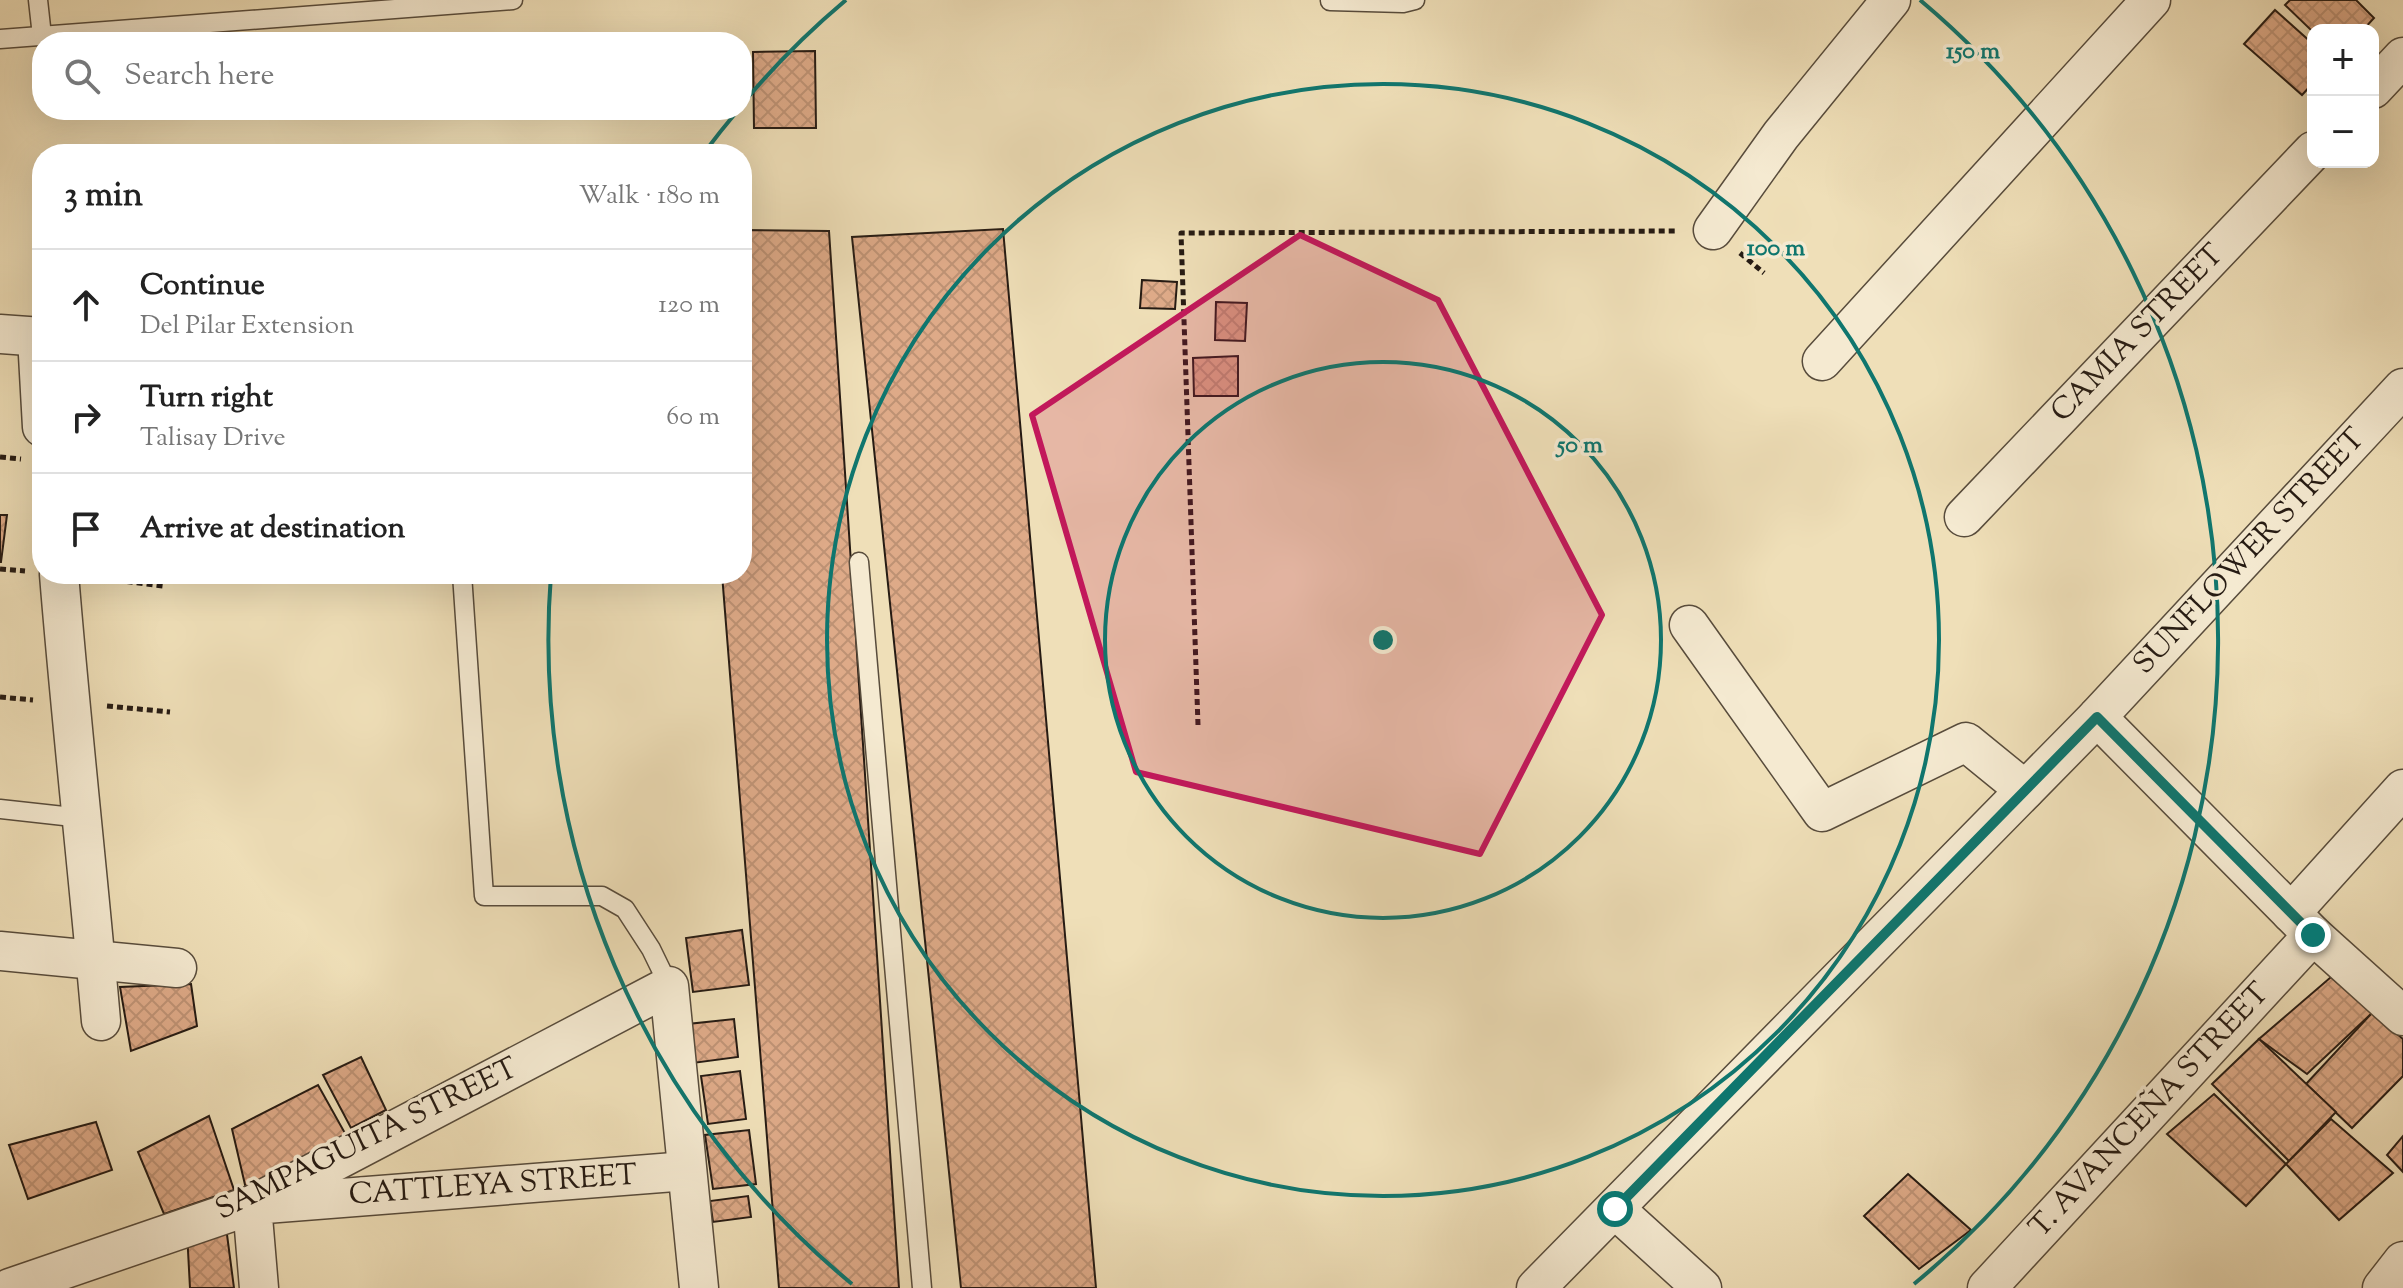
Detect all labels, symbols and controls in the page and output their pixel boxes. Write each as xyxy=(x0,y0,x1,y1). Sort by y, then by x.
map controls xyxy=(2307,24,2379,168)
button: + xyxy=(2307,24,2379,96)
search box xyxy=(32,32,752,120)
text: 150 m xyxy=(1946,35,2000,69)
icon: search xyxy=(60,54,104,98)
text: Search here xyxy=(124,55,274,98)
button: − xyxy=(2307,96,2379,168)
text: 3 min xyxy=(64,172,143,221)
text: Walk · 180 m xyxy=(579,178,720,215)
text: 100 m xyxy=(1747,232,1805,266)
street label: CAMIA STREET xyxy=(2042,235,2234,433)
text: Continue xyxy=(140,265,265,308)
icon: ahead xyxy=(64,283,108,327)
text: 120 m xyxy=(658,287,720,324)
text: Del Pilar Extension xyxy=(140,308,354,345)
text: Turn right xyxy=(140,377,273,420)
icon: right xyxy=(64,395,108,439)
text: 60 m xyxy=(666,399,720,436)
street label: SUNFLOWER STREET xyxy=(2124,419,2376,685)
text: Talisay Drive xyxy=(140,420,286,457)
text: 50 m xyxy=(1555,429,1603,463)
icon: arrive xyxy=(64,507,108,551)
text: Arrive at destination xyxy=(140,508,405,551)
centre of rings xyxy=(1369,626,1397,654)
route end xyxy=(2295,917,2331,953)
street label: T. AVANCEÑA STREET xyxy=(2020,974,2280,1248)
street label: SAMPAGUITA STREET xyxy=(208,1048,526,1232)
street label: CATTLEYA STREET xyxy=(348,1154,638,1218)
route start xyxy=(1597,1191,1633,1227)

